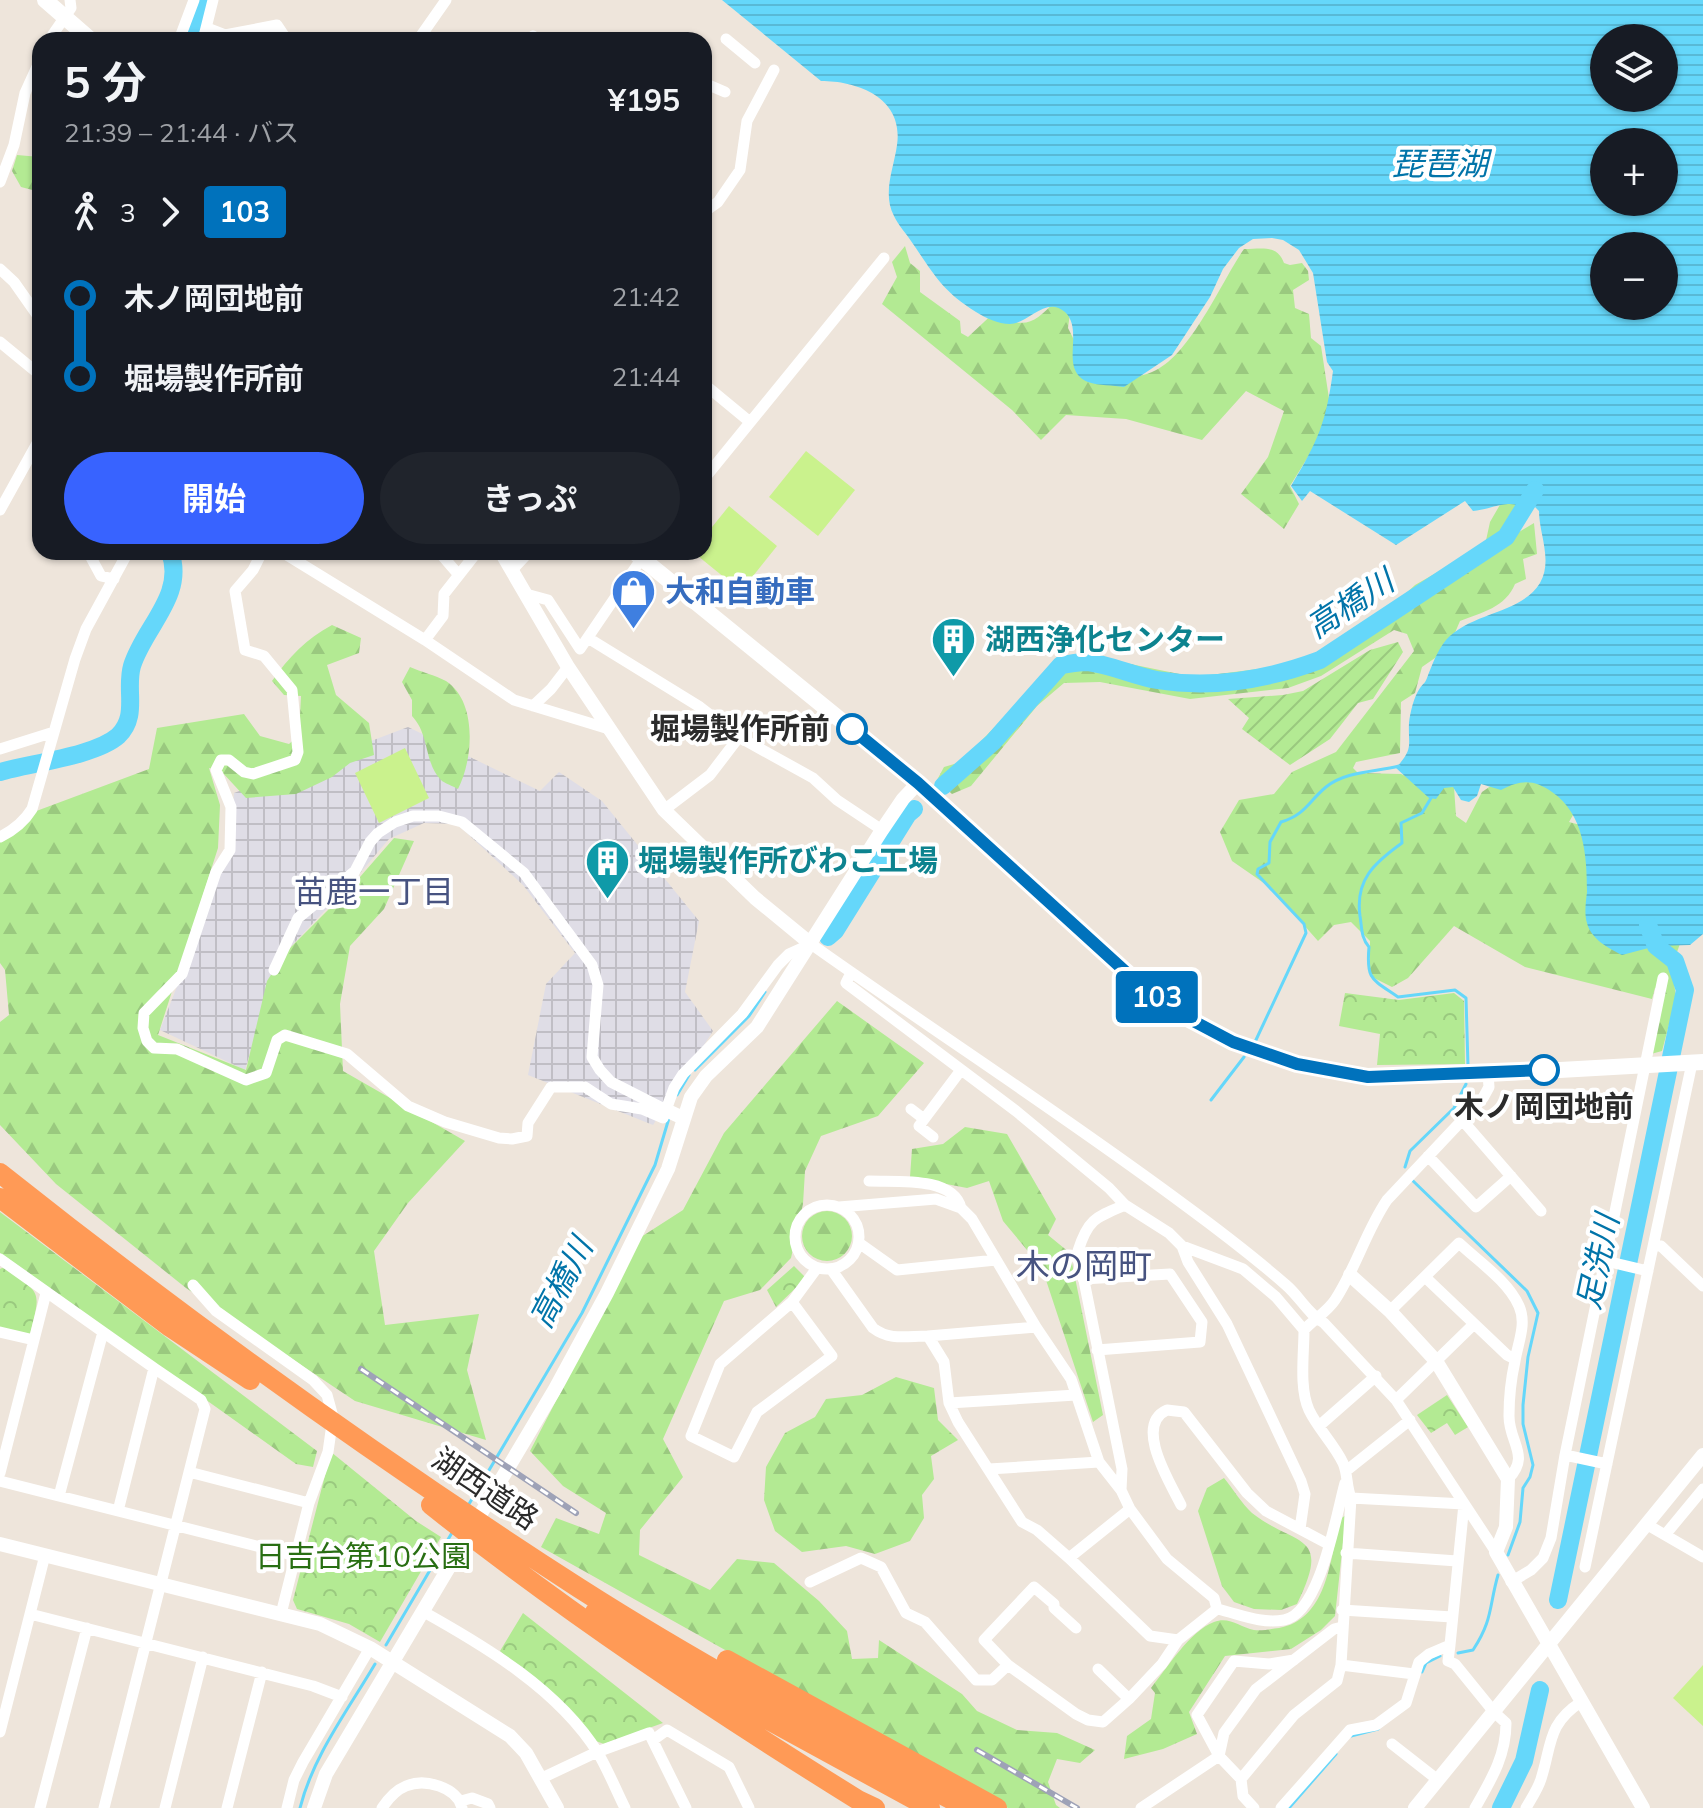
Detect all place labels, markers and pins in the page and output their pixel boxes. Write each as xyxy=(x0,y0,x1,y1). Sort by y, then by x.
shop icon: 大和自動車 xyxy=(610,568,658,631)
place label: 大和自動車 xyxy=(665,572,815,610)
building icon: 湖西浄化センター xyxy=(930,616,978,679)
place label: 湖西浄化センター xyxy=(985,620,1225,658)
place label: 堀場製作所前 xyxy=(650,709,830,747)
marker: 堀場製作所前 xyxy=(837,714,867,744)
building icon: 堀場製作所びわこ工場 xyxy=(583,837,631,900)
place label: 堀場製作所びわこ工場 xyxy=(638,841,938,879)
marker: 木ノ岡団地前 xyxy=(1529,1055,1559,1085)
place label: 木ノ岡団地前 xyxy=(1454,1087,1634,1125)

